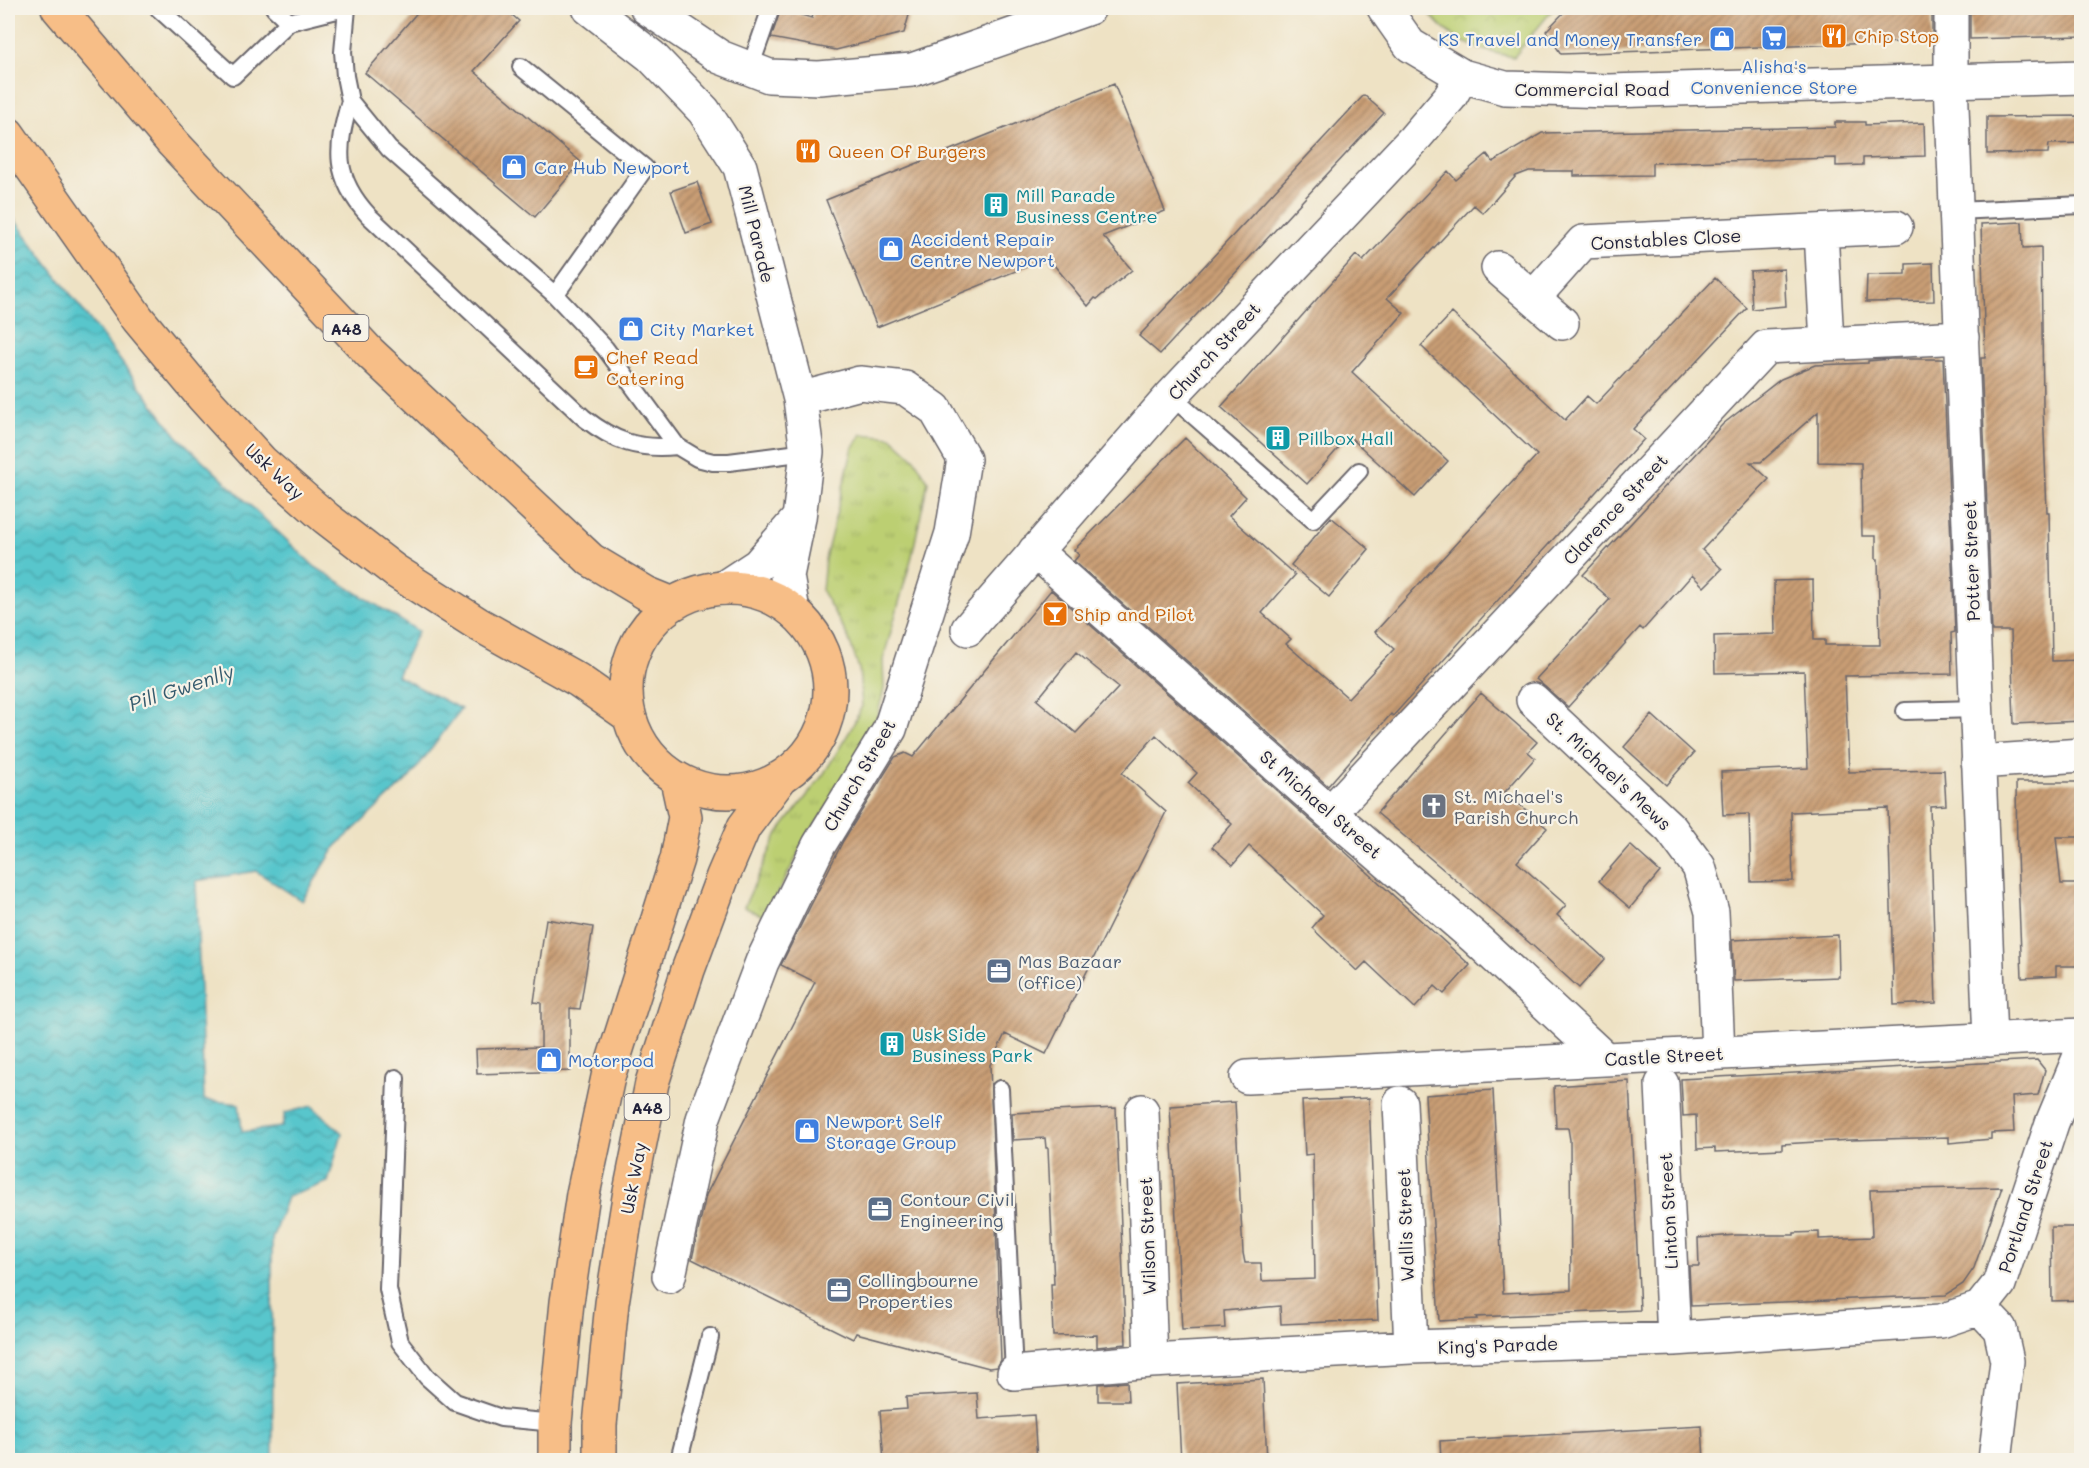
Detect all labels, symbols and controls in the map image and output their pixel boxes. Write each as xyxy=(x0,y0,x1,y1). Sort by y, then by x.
restaurant icon: Chip Stop xyxy=(1819,21,1849,51)
supermarket icon: Alisha's Convenience Store xyxy=(1759,23,1789,53)
shop icon: KS Travel and Money Transfer xyxy=(1707,24,1737,54)
place label: Chip Stop xyxy=(1854,24,1939,48)
place label: KS Travel and Money Transfer xyxy=(1438,27,1702,51)
place label: Alisha's Convenience Store xyxy=(1690,54,1858,99)
street label: Commercial Road xyxy=(1515,77,1669,101)
restaurant icon: Queen Of Burgers xyxy=(793,136,823,166)
place label: Queen Of Burgers xyxy=(828,139,986,163)
shop icon: Car Hub Newport xyxy=(499,152,529,182)
place label: Car Hub Newport xyxy=(534,155,690,179)
street label: Mill Parade xyxy=(733,183,781,285)
place label: Mill Parade Business Centre xyxy=(1016,183,1158,228)
building icon: Mill Parade Business Centre xyxy=(981,190,1011,220)
street label: Constables Close xyxy=(1590,223,1742,255)
place label: Accident Repair Centre Newport xyxy=(910,227,1055,272)
shop icon: Accident Repair Centre Newport xyxy=(876,234,906,264)
street label: Church Street xyxy=(1162,297,1266,405)
shop icon: City Market xyxy=(616,314,646,344)
road number: A48 xyxy=(324,315,368,341)
place label: City Market xyxy=(650,317,755,341)
place label: Chef Read Catering xyxy=(606,345,698,390)
cafe icon: Chef Read Catering xyxy=(571,352,601,382)
building icon: Pillbox Hall xyxy=(1263,423,1293,453)
place label: Pillbox Hall xyxy=(1298,426,1394,450)
street label: Usk Way xyxy=(240,438,310,504)
street label: Clarence Street xyxy=(1557,448,1673,570)
street label: Potter Street xyxy=(1957,500,1985,622)
bar icon: Ship and Pilot xyxy=(1040,599,1070,629)
place label: Ship and Pilot xyxy=(1074,602,1195,626)
water label: Pill Gwenlly xyxy=(125,658,237,716)
street label: St. Michael's Mews xyxy=(1541,707,1677,835)
street label: Church Street xyxy=(817,715,901,835)
street label: St Michael Street xyxy=(1255,744,1387,864)
place label: St. Michael's Parish Church xyxy=(1454,784,1578,829)
church icon: St. Michael's Parish Church xyxy=(1419,791,1449,821)
place label: Mas Bazaar (office) xyxy=(1018,949,1122,994)
office icon: Mas Bazaar (office) xyxy=(984,956,1014,986)
place label: Usk Side Business Park xyxy=(912,1022,1032,1067)
building icon: Usk Side Business Park xyxy=(877,1029,907,1059)
street label: Castle Street xyxy=(1604,1041,1724,1071)
shop icon: Motorpod xyxy=(534,1045,564,1075)
place label: Motorpod xyxy=(568,1048,654,1072)
road number: A48 xyxy=(624,1094,670,1120)
place label: Newport Self Storage Group xyxy=(826,1109,956,1154)
shop icon: Newport Self Storage Group xyxy=(792,1116,822,1146)
street label: Portland Street xyxy=(1992,1136,2058,1276)
street label: Usk Way xyxy=(614,1140,652,1216)
street label: Linton Street xyxy=(1653,1152,1683,1270)
street label: Wallis Street xyxy=(1391,1168,1419,1282)
street label: Wilson Street xyxy=(1133,1176,1161,1296)
place label: Contour Civil Engineering xyxy=(900,1187,1015,1232)
office icon: Contour Civil Engineering xyxy=(865,1194,895,1224)
place label: Collingbourne Properties xyxy=(858,1268,979,1313)
office icon: Collingbourne Properties xyxy=(824,1275,854,1305)
street label: King's Parade xyxy=(1437,1331,1559,1359)

